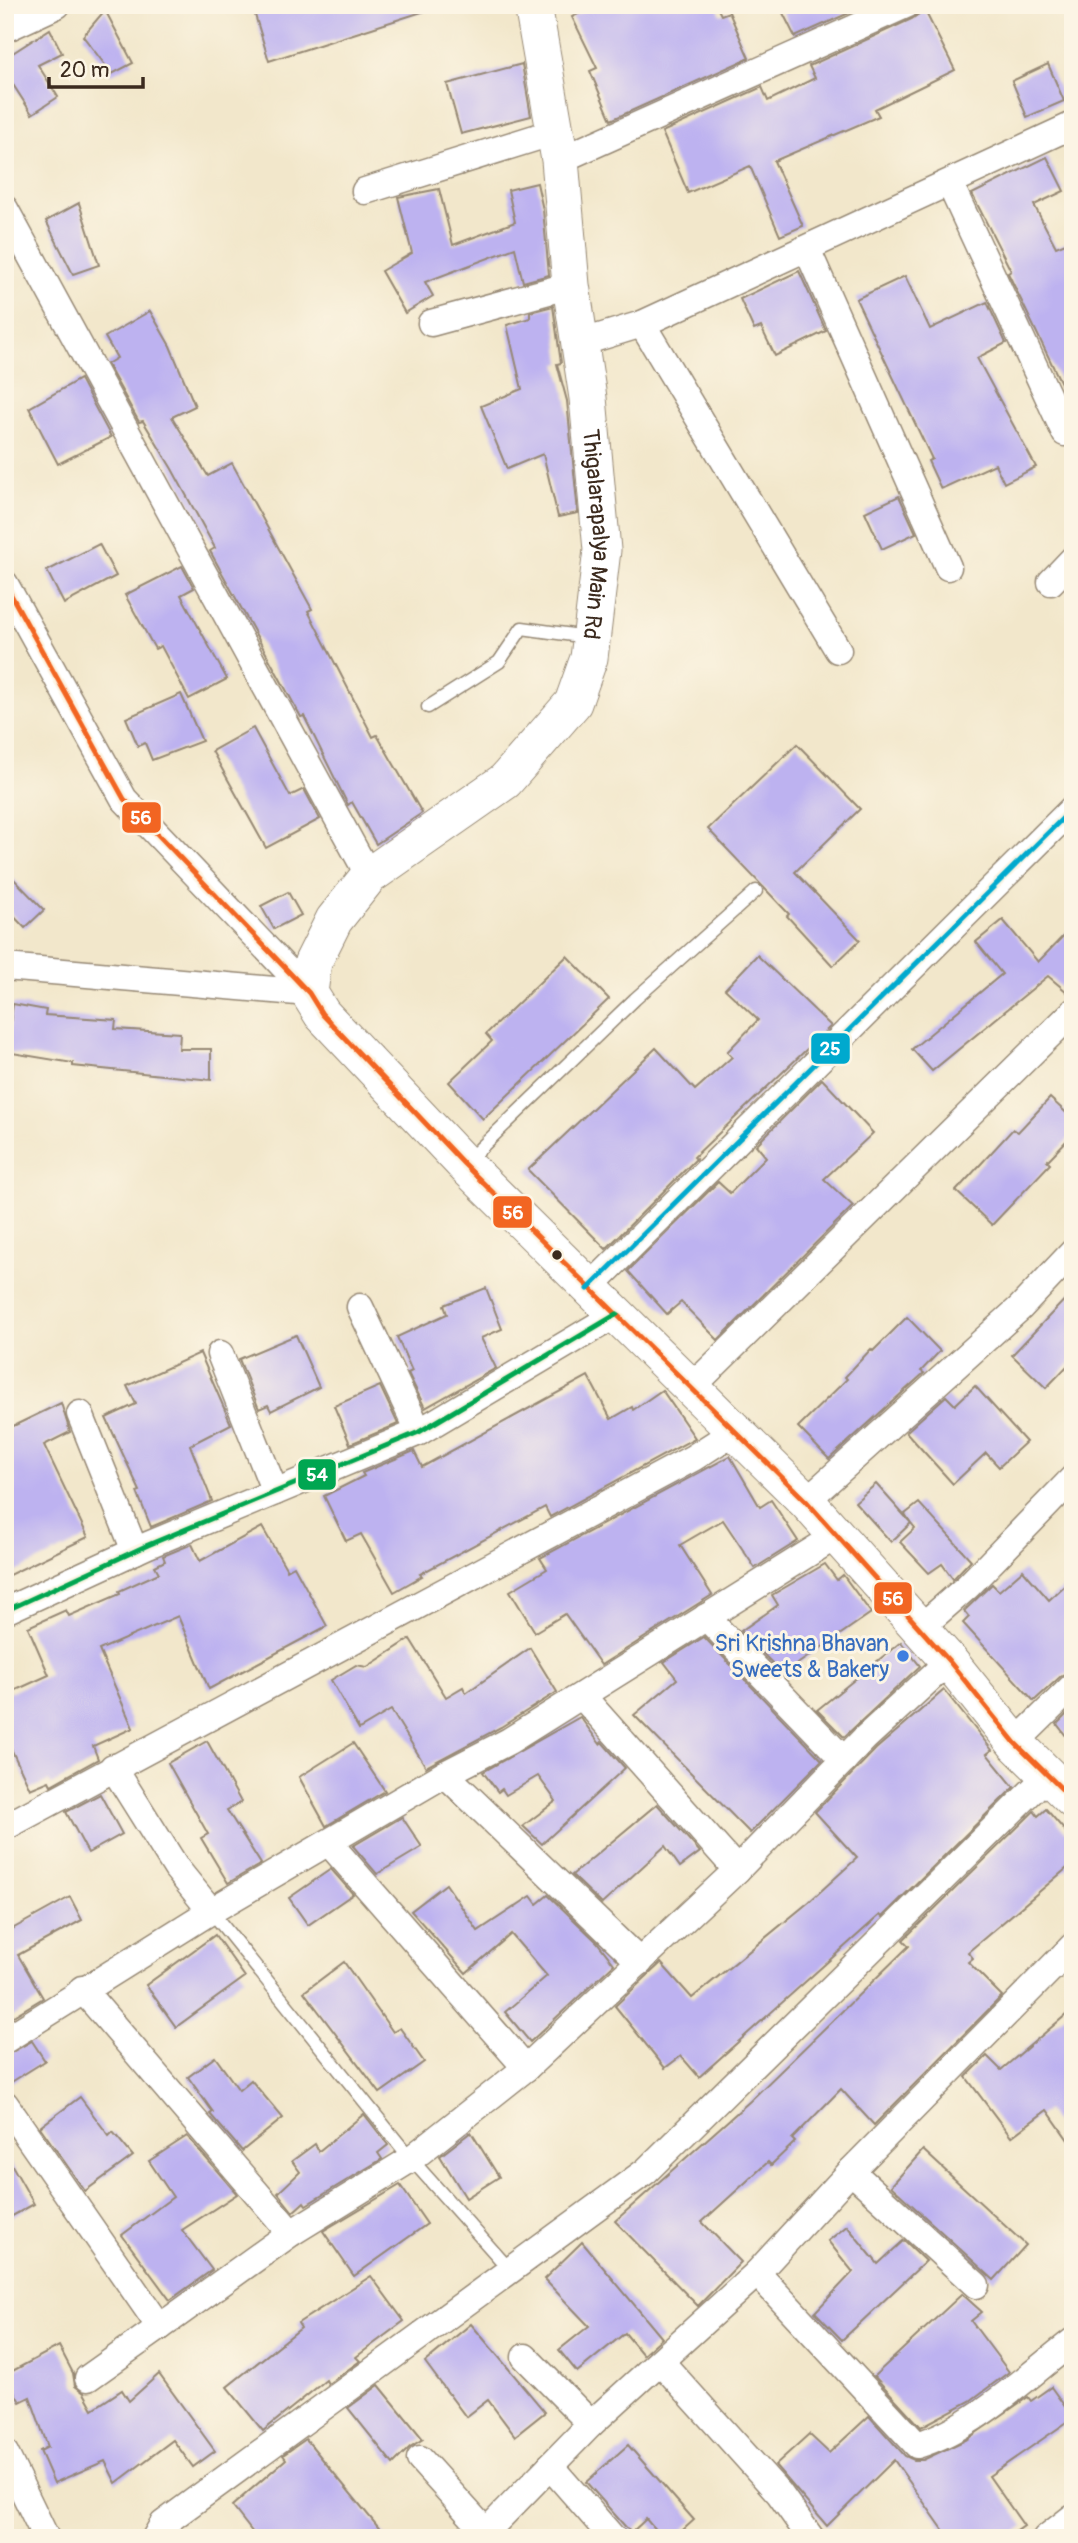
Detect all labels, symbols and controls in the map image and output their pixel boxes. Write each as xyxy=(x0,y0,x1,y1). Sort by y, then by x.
scale bar xyxy=(49,46,144,90)
text: 20 m xyxy=(60,57,109,84)
street label: Thigalarapalya Main Rd xyxy=(576,428,617,641)
line badge: 56 xyxy=(121,801,162,834)
text: 56 xyxy=(130,806,152,830)
line badge: 25 xyxy=(810,1032,851,1065)
text: 25 xyxy=(820,1037,840,1061)
line badge: 56 xyxy=(492,1195,533,1229)
text: 56 xyxy=(502,1201,524,1225)
unlabelled marker xyxy=(550,1248,564,1262)
line badge: 54 xyxy=(297,1458,337,1491)
text: 54 xyxy=(306,1463,328,1487)
line badge: 56 xyxy=(873,1581,913,1615)
text: 56 xyxy=(882,1587,904,1611)
place label: Sri Krishna Bhavan Sweets & Bakery xyxy=(714,1629,889,1684)
marker: Sri Krishna Bhavan Sweets & Bakery xyxy=(895,1648,911,1664)

